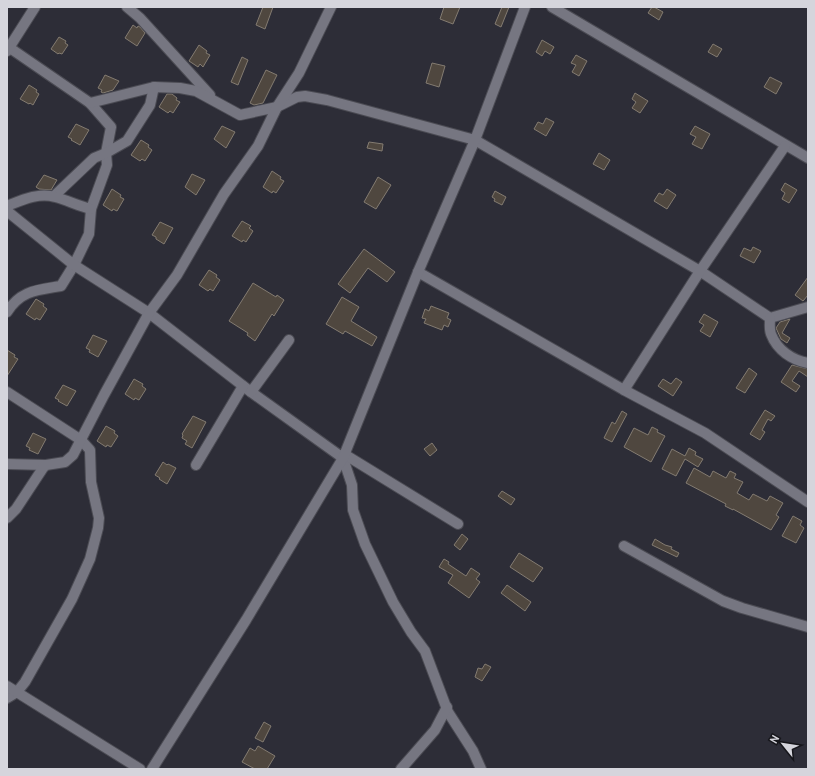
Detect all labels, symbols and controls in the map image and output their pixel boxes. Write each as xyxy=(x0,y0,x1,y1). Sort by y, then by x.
north arrow xyxy=(763,724,803,764)
text: N xyxy=(766,732,782,746)

